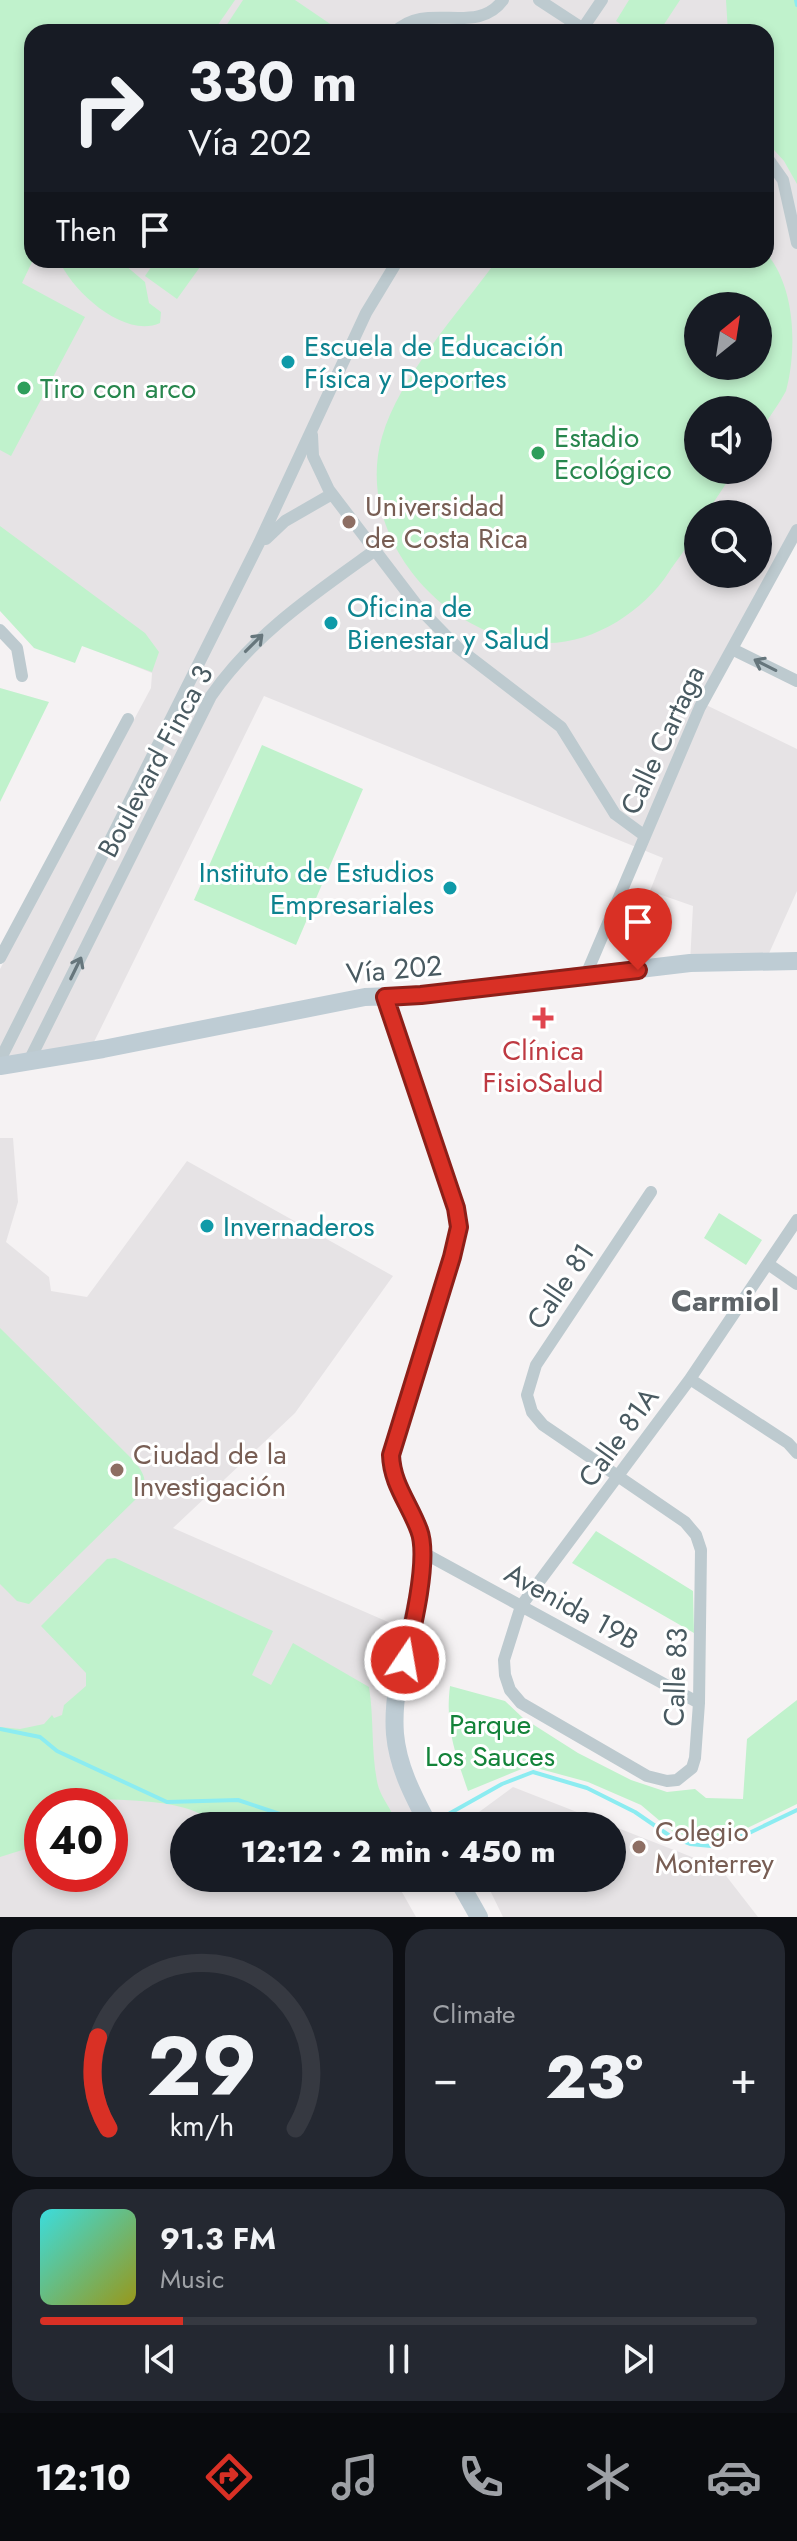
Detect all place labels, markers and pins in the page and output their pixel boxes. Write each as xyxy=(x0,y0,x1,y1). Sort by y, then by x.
place label: Escuela de Educación Física y Deportes xyxy=(304,326,564,399)
marker: Escuela de Educación Física y Deportes xyxy=(279,353,297,371)
place label: Tiro con arco xyxy=(40,368,196,409)
marker: Tiro con arco xyxy=(15,379,33,397)
place label: Estadio Ecológico xyxy=(554,417,672,490)
marker: Estadio Ecológico xyxy=(529,444,547,462)
place label: Universidad de Costa Rica xyxy=(365,486,528,559)
marker: Universidad de Costa Rica xyxy=(340,513,358,531)
place label: Oficina de Bienestar y Salud xyxy=(347,587,550,660)
marker: Oficina de Bienestar y Salud xyxy=(322,614,340,632)
place label: Instituto de Estudios Empresariales xyxy=(199,852,434,925)
marker: Instituto de Estudios Empresariales xyxy=(441,879,459,897)
pin xyxy=(604,888,672,970)
marker: Clínica FisioSalud xyxy=(532,1007,554,1029)
place label: Clínica FisioSalud xyxy=(482,1030,604,1103)
place label: Invernaderos xyxy=(223,1206,375,1247)
marker: Invernaderos xyxy=(198,1217,216,1235)
place label: Ciudad de la Investigación xyxy=(133,1434,287,1507)
marker: Ciudad de la Investigación xyxy=(108,1461,126,1479)
place label: Colegio Monterrey xyxy=(655,1811,775,1884)
marker: Colegio Monterrey xyxy=(630,1838,648,1856)

